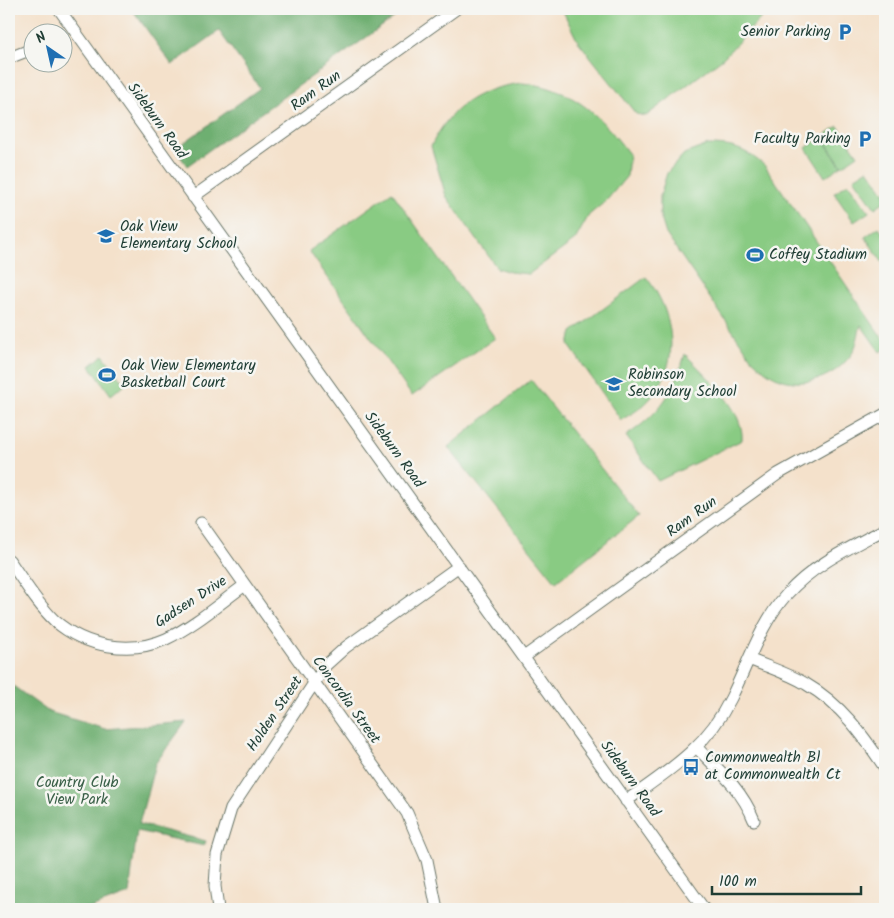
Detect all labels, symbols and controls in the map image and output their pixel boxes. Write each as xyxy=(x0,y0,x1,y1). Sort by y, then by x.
place label: Senior Parking xyxy=(741,20,831,44)
north arrow xyxy=(22,22,72,72)
parking icon: Senior Parking xyxy=(835,22,855,42)
text: N xyxy=(31,26,51,50)
street label: Ram Run xyxy=(286,64,346,118)
street label: Sideburn Road xyxy=(121,78,193,165)
place label: Faculty Parking xyxy=(754,127,851,151)
parking icon: Faculty Parking xyxy=(855,129,875,149)
place label: Oak View Elementary School xyxy=(120,215,237,256)
school or university icon: Oak View Elementary School xyxy=(96,226,116,246)
place label: Coffey Stadium xyxy=(769,243,867,267)
sports icon: Coffey Stadium xyxy=(745,245,765,265)
place label: Oak View Elementary Basketball Court xyxy=(121,354,256,395)
place label: Robinson Secondary School xyxy=(628,363,737,404)
sports icon: Oak View Elementary Basketball Court xyxy=(97,365,117,385)
school or university icon: Robinson Secondary School xyxy=(604,374,624,394)
street label: Sideburn Road xyxy=(358,407,430,494)
street label: Ram Run xyxy=(662,490,722,544)
street label: Gadsen Drive xyxy=(150,569,232,634)
street label: Concordia Street xyxy=(306,651,386,749)
street label: Holden Street xyxy=(241,671,309,757)
street label: Sideburn Road xyxy=(594,736,666,823)
place label: Commonwealth Bl at Commonwealth Ct xyxy=(705,746,841,787)
bus stop icon: Commonwealth Bl at Commonwealth Ct xyxy=(681,757,701,777)
park label: Country Club View Park xyxy=(36,771,118,812)
scale bar xyxy=(712,863,860,895)
text: 100 m xyxy=(719,870,757,894)

